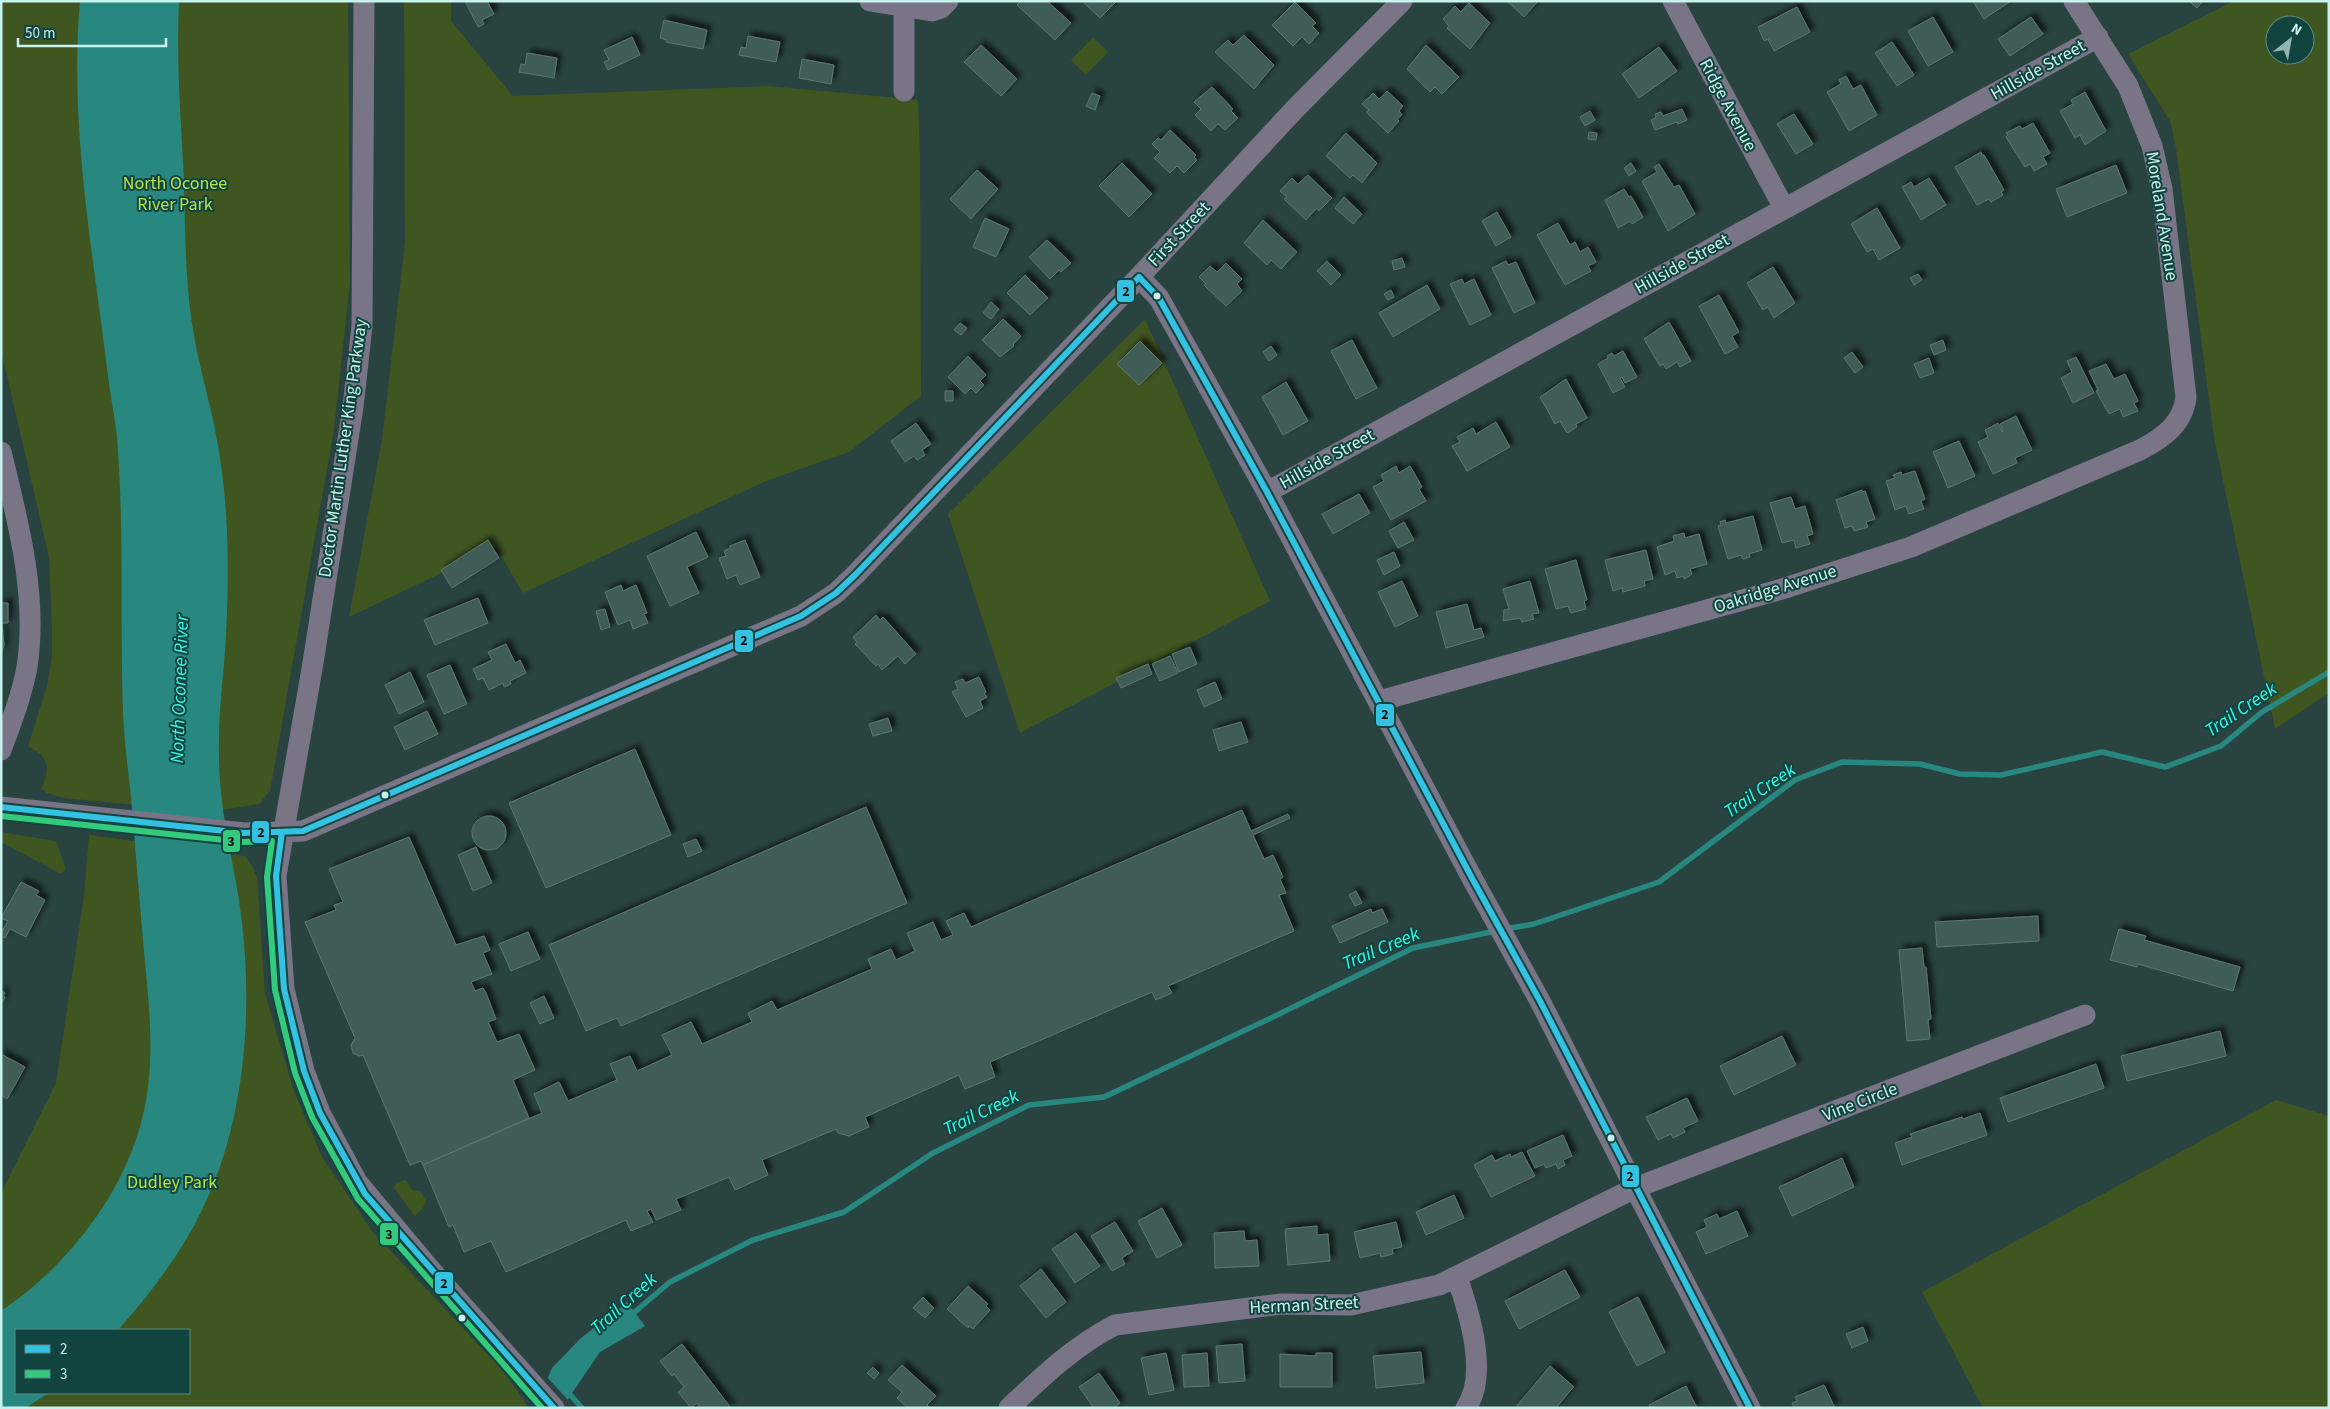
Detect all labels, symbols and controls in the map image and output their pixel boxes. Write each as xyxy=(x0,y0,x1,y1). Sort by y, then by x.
scale bar xyxy=(18,15,165,47)
north arrow xyxy=(2265,15,2315,65)
text: N xyxy=(2287,19,2305,41)
text: 50 m xyxy=(25,23,55,44)
street label: Hillside Street xyxy=(1986,34,2090,106)
street label: Ridge Avenue xyxy=(1693,54,1763,156)
street label: Moreland Avenue xyxy=(2139,150,2185,282)
park label: North Oconee River Park xyxy=(123,171,227,217)
street label: First Street xyxy=(1142,196,1216,272)
street label: Hillside Street xyxy=(1630,228,1734,300)
line badge: 2 xyxy=(1116,279,1135,303)
text: 2 xyxy=(1122,282,1130,302)
unlabelled marker xyxy=(1152,291,1162,301)
street label: Doctor Martin Luther King Parkway xyxy=(312,316,374,579)
street label: Hillside Street xyxy=(1275,423,1379,495)
street label: Oakridge Avenue xyxy=(1710,558,1840,620)
water label: North Oconee River xyxy=(164,613,196,764)
line badge: 2 xyxy=(734,629,754,653)
text: 2 xyxy=(740,631,748,651)
water label: Trail Creek xyxy=(2200,675,2283,744)
line badge: 2 xyxy=(1375,703,1395,727)
text: 2 xyxy=(1381,705,1389,725)
water label: Trail Creek xyxy=(1719,756,1802,825)
unlabelled marker xyxy=(380,790,390,800)
line badge: 2 xyxy=(251,820,270,844)
text: 2 xyxy=(257,823,265,843)
line badge: 3 xyxy=(222,829,241,853)
text: 3 xyxy=(227,832,235,852)
water label: Trail Creek xyxy=(1338,920,1425,977)
street label: Vine Circle xyxy=(1819,1076,1901,1128)
water label: Trail Creek xyxy=(938,1083,1024,1143)
unlabelled marker xyxy=(1606,1133,1616,1143)
line badge: 2 xyxy=(1621,1164,1640,1188)
text: 2 xyxy=(1626,1167,1634,1187)
park label: Dudley Park xyxy=(127,1170,217,1195)
line badge: 3 xyxy=(379,1222,399,1246)
text: 3 xyxy=(385,1225,393,1245)
water label: Trail Creek xyxy=(585,1266,664,1341)
line badge: 2 xyxy=(434,1271,454,1295)
text: 2 xyxy=(440,1274,448,1294)
street label: Herman Street xyxy=(1249,1290,1359,1320)
unlabelled marker xyxy=(457,1313,467,1323)
legend xyxy=(15,1329,190,1394)
text: 2 xyxy=(60,1339,67,1360)
text: 3 xyxy=(60,1364,67,1385)

